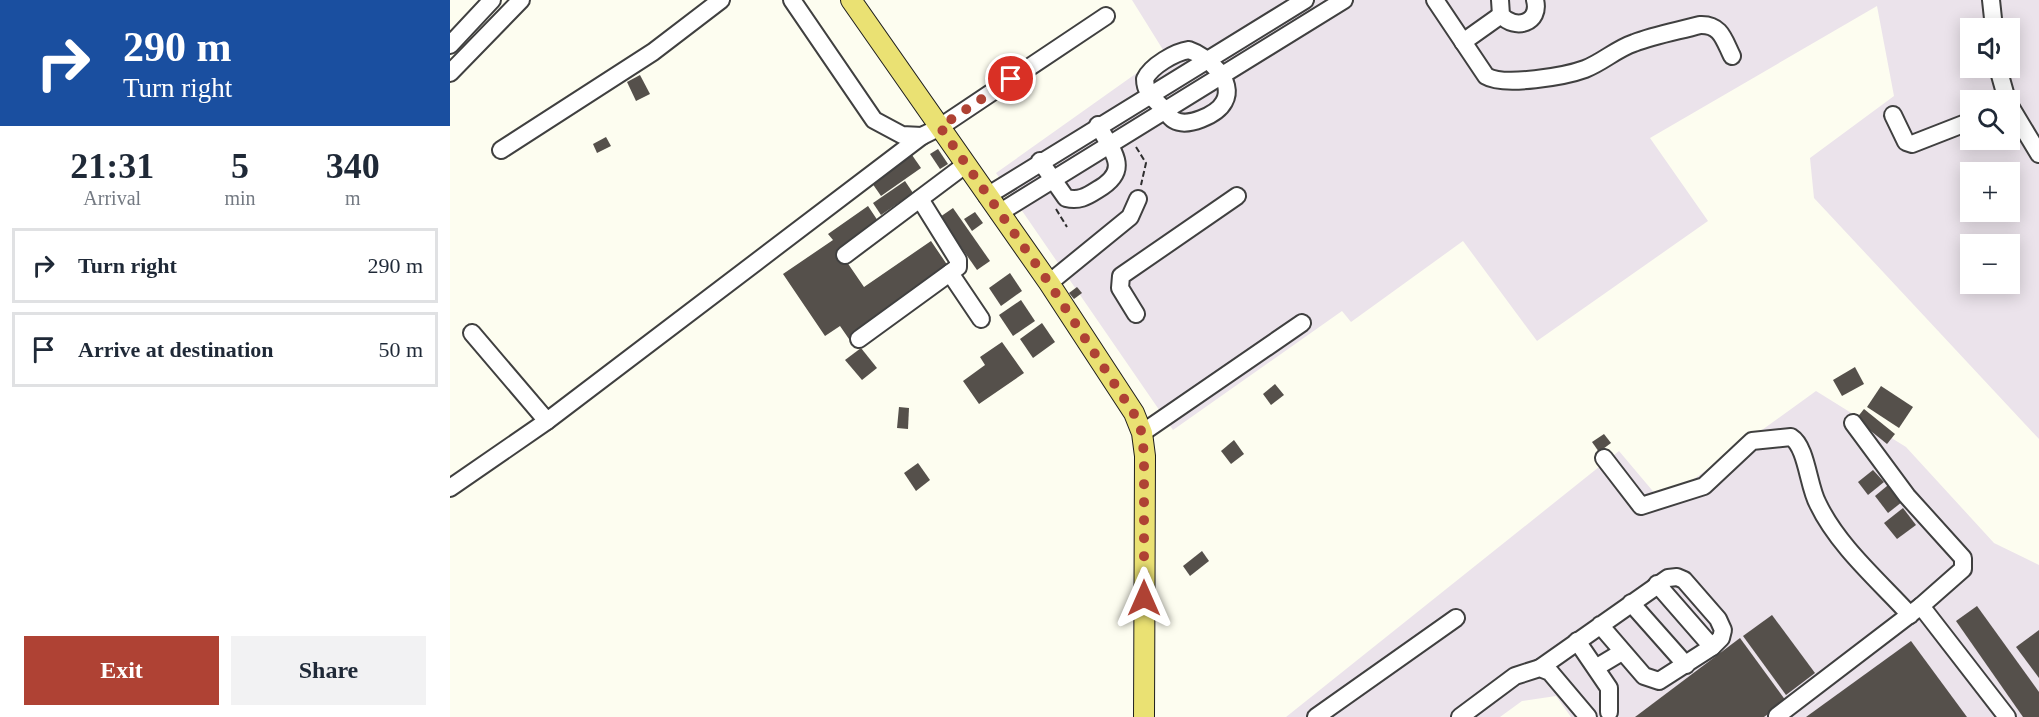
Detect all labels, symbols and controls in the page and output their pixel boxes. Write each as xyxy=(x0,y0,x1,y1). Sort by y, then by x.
map controls xyxy=(1960,18,2020,294)
button: sound xyxy=(1960,18,2020,78)
icon: right xyxy=(24,24,102,102)
text: 290 m xyxy=(123,24,232,70)
pin xyxy=(985,53,1036,104)
icon: arrive xyxy=(994,62,1027,95)
text: Turn right xyxy=(123,73,232,103)
button: search xyxy=(1960,90,2020,150)
text: 21:31 xyxy=(70,146,154,186)
text: 5 xyxy=(231,146,249,186)
text: 340 xyxy=(326,146,380,186)
button: + xyxy=(1960,162,2020,222)
text: Arrival xyxy=(83,187,141,209)
text: min xyxy=(224,187,256,209)
text: m xyxy=(345,187,361,209)
button: − xyxy=(1960,234,2020,294)
icon: right xyxy=(27,249,60,282)
text: Turn right xyxy=(78,253,177,278)
text: 290 m xyxy=(367,253,423,278)
icon: arrive xyxy=(27,333,60,366)
text: Arrive at destination xyxy=(78,337,274,362)
text: 50 m xyxy=(378,337,423,362)
position arrow xyxy=(1112,566,1176,630)
button: Exit xyxy=(24,636,219,705)
button: Share xyxy=(231,636,426,705)

